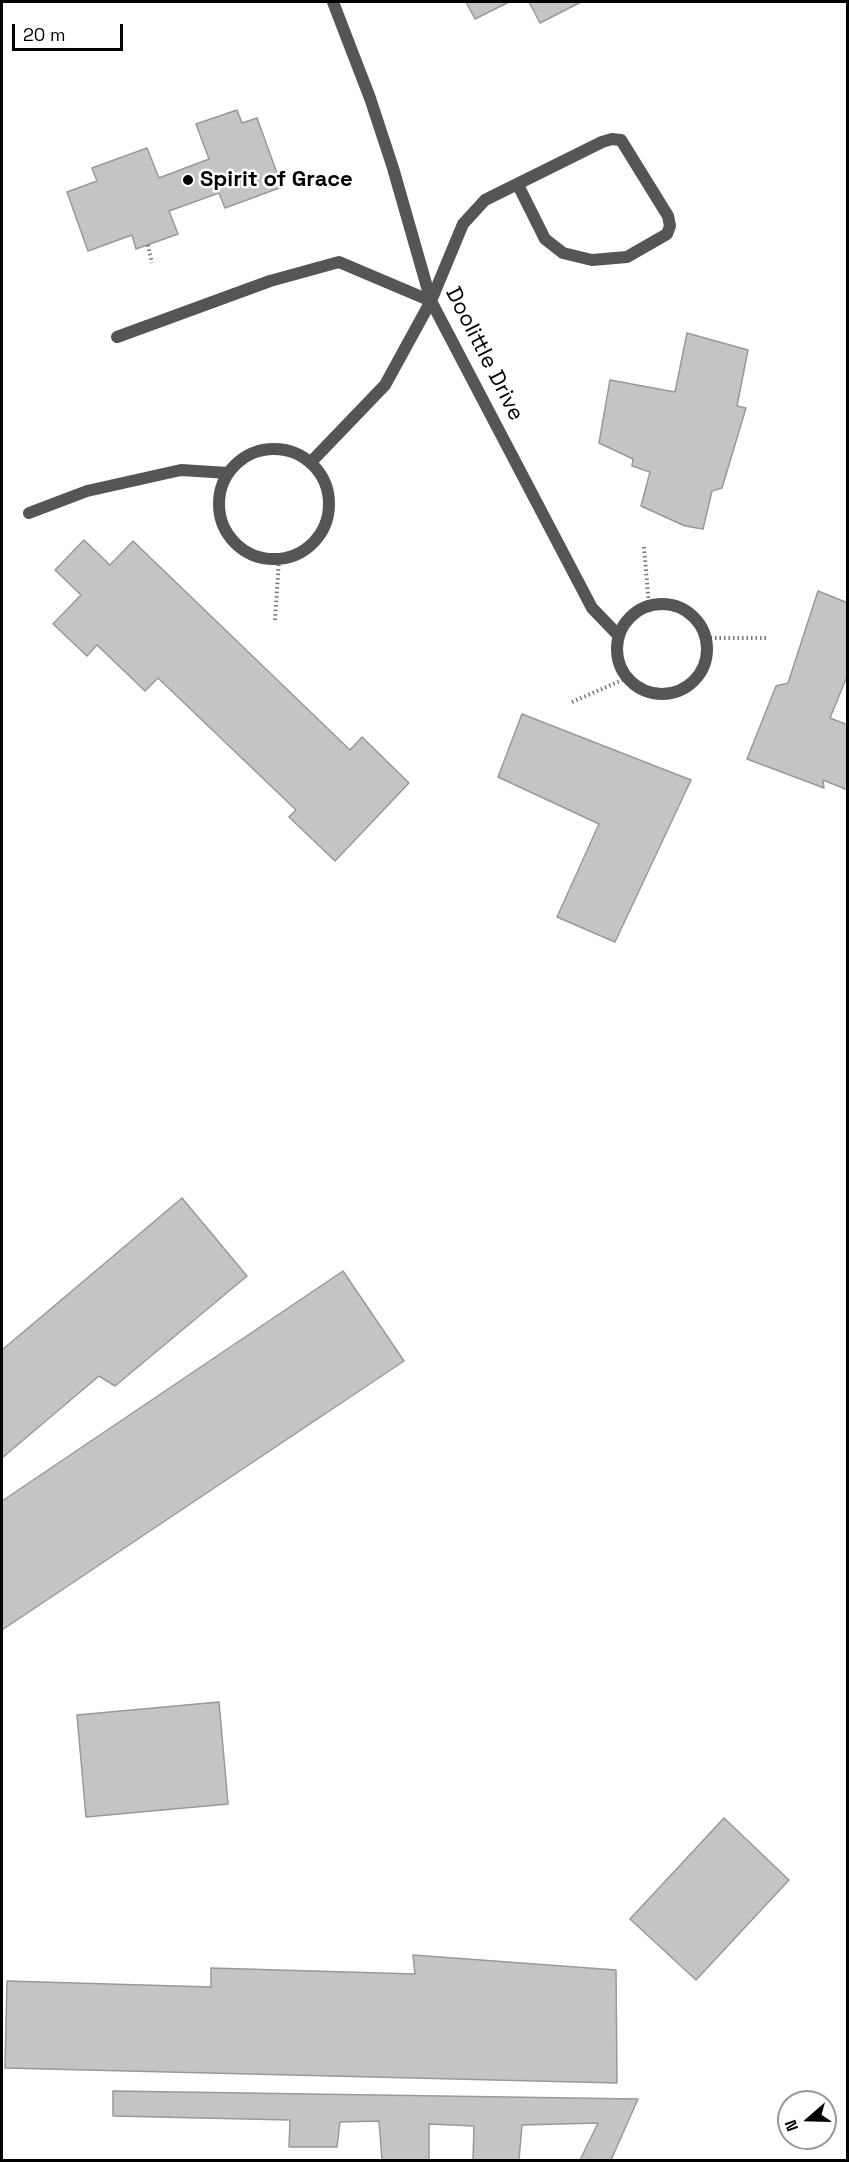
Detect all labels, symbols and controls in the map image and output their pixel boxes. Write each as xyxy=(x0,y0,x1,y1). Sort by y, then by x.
scale bar xyxy=(15,12,126,50)
text: 20 m xyxy=(23,23,66,46)
place label: Spirit of Grace xyxy=(200,167,353,193)
marker: Spirit of Grace xyxy=(181,173,195,187)
street label: Doolittle Drive xyxy=(439,283,529,425)
north arrow xyxy=(777,2090,837,2150)
text: N xyxy=(780,2117,803,2134)

